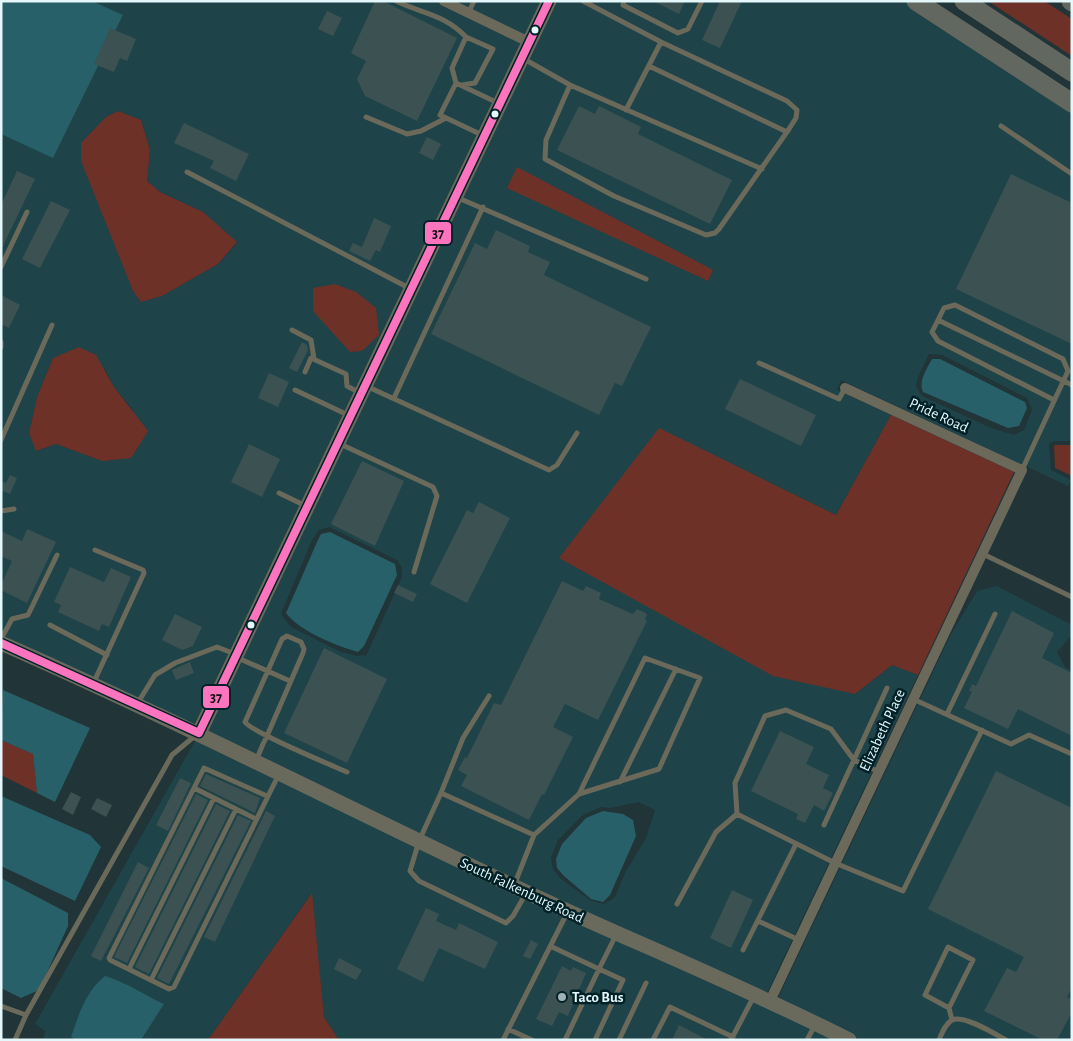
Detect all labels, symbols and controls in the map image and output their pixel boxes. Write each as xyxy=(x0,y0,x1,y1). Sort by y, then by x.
unlabelled marker xyxy=(530,25,540,35)
unlabelled marker xyxy=(490,109,500,119)
line badge: 37 xyxy=(424,221,452,245)
text: 37 xyxy=(432,227,444,241)
street label: Pride Road xyxy=(907,395,971,436)
unlabelled marker xyxy=(246,620,256,630)
line badge: 37 xyxy=(202,685,230,709)
street label: Elizabeth Place xyxy=(857,687,908,773)
text: 37 xyxy=(210,691,222,705)
street label: South Falkenburg Road xyxy=(458,855,586,926)
place label: Taco Bus xyxy=(572,990,624,1005)
marker: Taco Bus xyxy=(556,991,568,1003)

